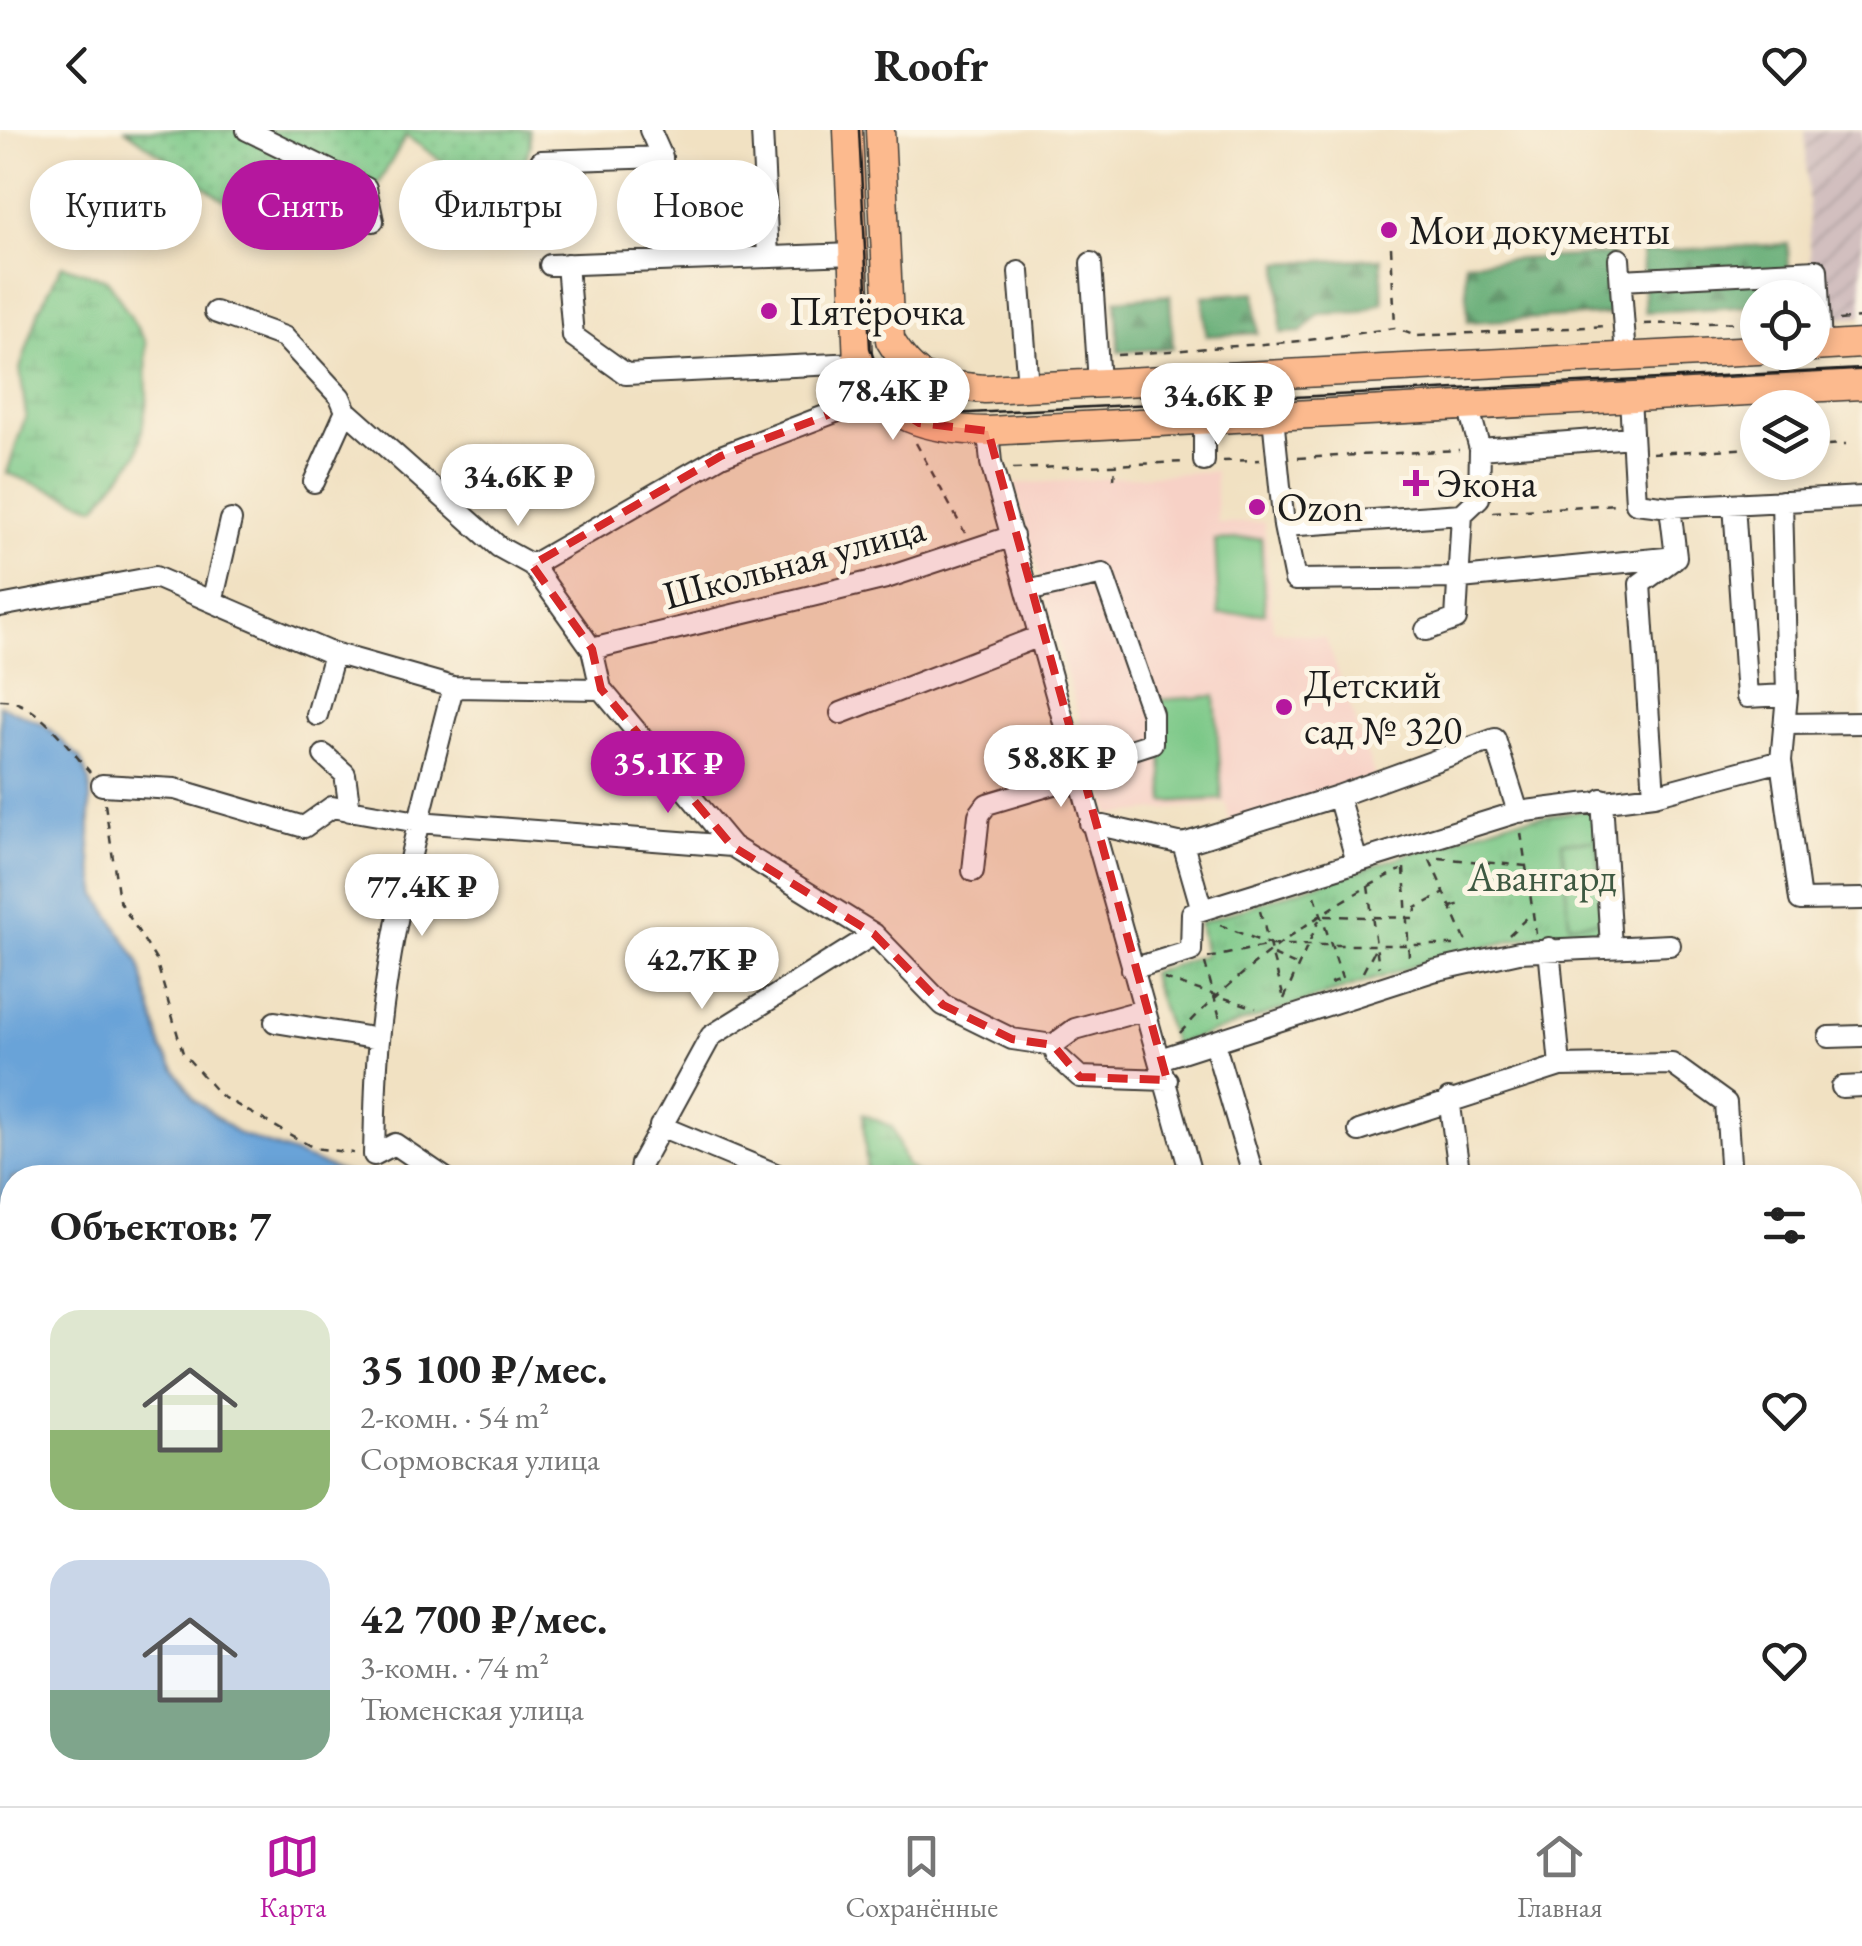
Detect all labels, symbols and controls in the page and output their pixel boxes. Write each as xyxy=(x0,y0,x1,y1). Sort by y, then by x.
text: Roofr xyxy=(874,36,988,94)
icon: back xyxy=(50,38,105,93)
icon: heart xyxy=(1757,38,1812,93)
chip: Купить xyxy=(30,160,202,250)
chip: Снять xyxy=(222,160,379,250)
chip: Фильтры xyxy=(399,160,597,250)
chip: Новое xyxy=(617,160,779,250)
place label: Мои документы xyxy=(1409,204,1670,256)
marker: Мои документы xyxy=(1378,219,1400,241)
map controls xyxy=(1740,280,1830,480)
button: locate xyxy=(1740,280,1830,370)
place label: Пятёрочка xyxy=(789,285,965,337)
marker: Пятёрочка xyxy=(758,300,780,322)
pin: 78.4K ₽ xyxy=(801,358,985,443)
pin: 34.6K ₽ xyxy=(1126,363,1310,448)
text: 78.4K ₽ xyxy=(838,369,948,411)
text: 34.6K ₽ xyxy=(1163,374,1273,416)
button: layers xyxy=(1740,390,1830,480)
pin: 34.6K ₽ xyxy=(426,444,610,529)
text: 34.6K ₽ xyxy=(463,455,573,497)
place label: Экона xyxy=(1436,457,1537,509)
marker: Экона xyxy=(1405,472,1427,494)
place label: Ozon xyxy=(1277,481,1364,533)
marker: Ozon xyxy=(1246,496,1268,518)
street label: Школьная улица xyxy=(657,501,931,621)
place label: Детский сад № 320 xyxy=(1304,658,1462,756)
marker: Детский сад № 320 xyxy=(1273,696,1295,718)
pin: 58.8K ₽ xyxy=(969,725,1153,810)
pin: 35.1K ₽ xyxy=(576,731,760,816)
text: 58.8K ₽ xyxy=(1006,736,1116,778)
text: 35.1K ₽ xyxy=(613,742,723,784)
park label: Авангард xyxy=(1466,851,1617,903)
pin: 77.4K ₽ xyxy=(330,854,514,939)
text: 77.4K ₽ xyxy=(367,865,477,907)
pin: 42.7K ₽ xyxy=(610,927,794,1012)
text: 42.7K ₽ xyxy=(647,938,757,980)
text: Объектов: 7 xyxy=(50,1198,271,1253)
icon: filters xyxy=(1757,1198,1812,1253)
text: 35 100 ₽/мес. xyxy=(360,1341,607,1396)
icon: home xyxy=(130,1350,250,1470)
icon: heart xyxy=(1757,1383,1812,1438)
text: 2-комн. · 54 m² xyxy=(360,1396,549,1438)
text: Сормовская улица xyxy=(360,1438,600,1480)
text: 42 700 ₽/мес. xyxy=(360,1591,607,1646)
icon: home xyxy=(130,1600,250,1720)
icon: heart xyxy=(1757,1633,1812,1688)
text: 3-комн. · 74 m² xyxy=(360,1646,549,1688)
text: Тюменская улица xyxy=(360,1688,584,1730)
tab: Карта xyxy=(260,1829,326,1925)
tab: Сохранённые xyxy=(845,1829,998,1925)
tab: Главная xyxy=(1517,1829,1602,1925)

